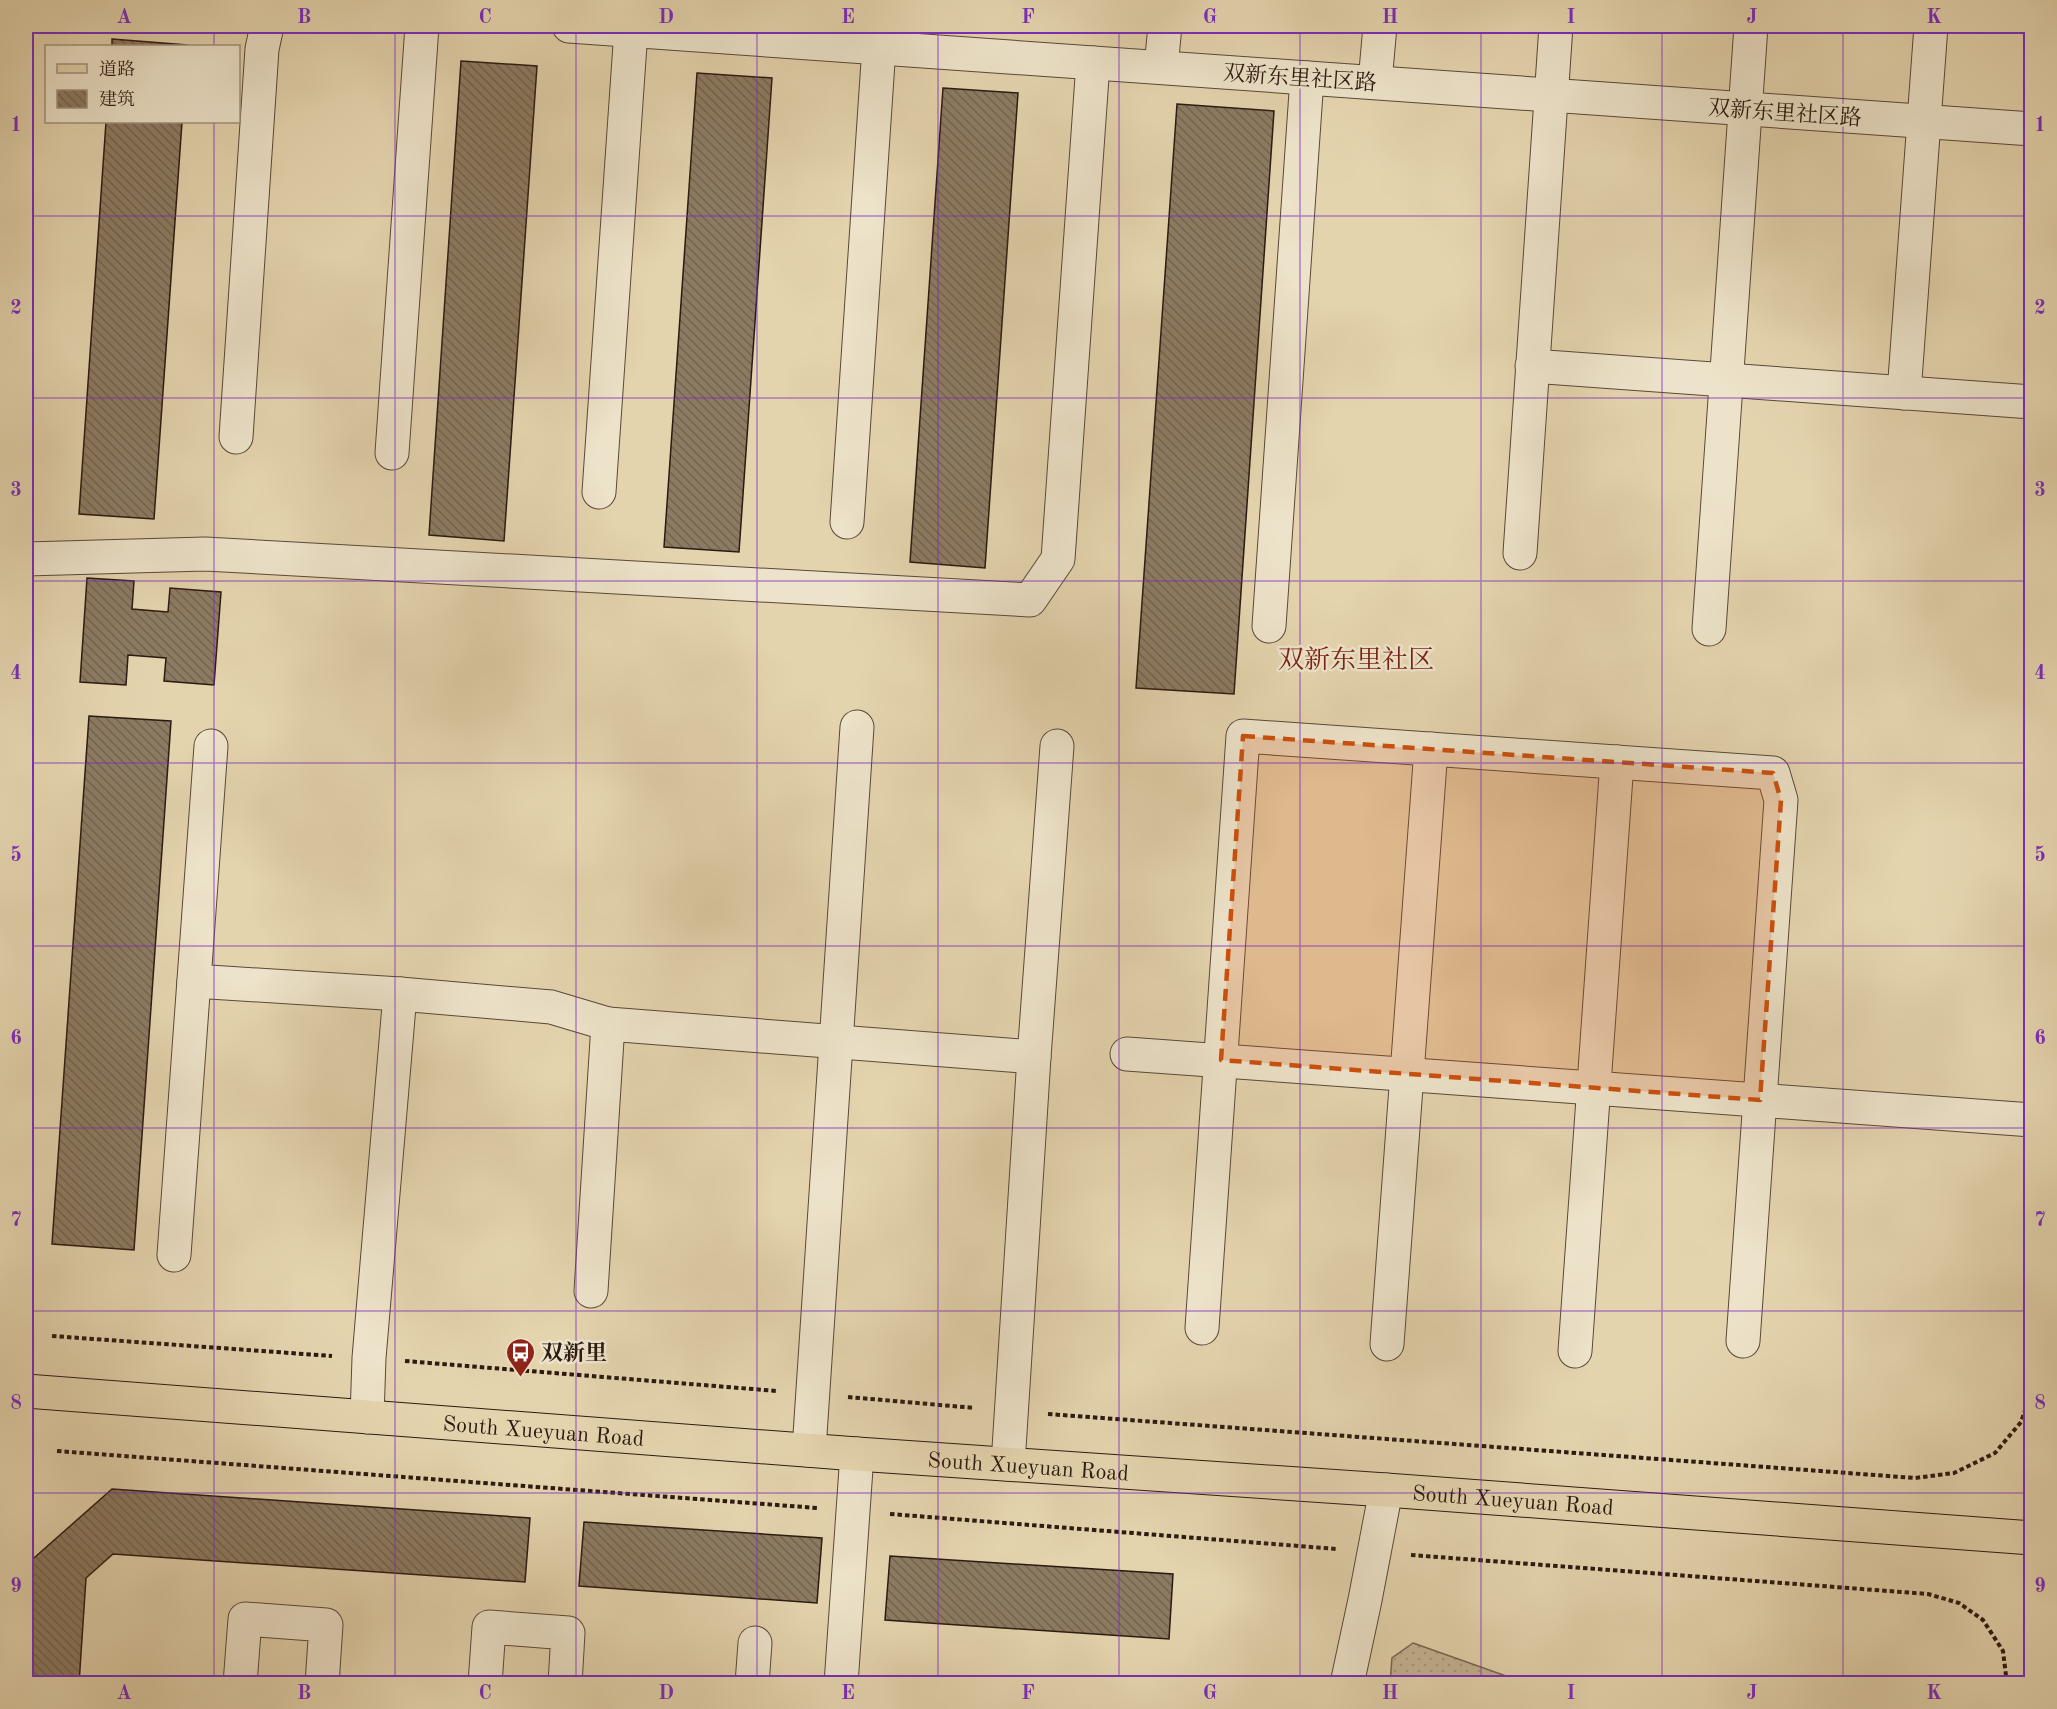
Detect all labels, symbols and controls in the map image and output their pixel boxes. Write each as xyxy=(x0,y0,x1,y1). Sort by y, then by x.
text: A xyxy=(116,8,132,28)
text: B xyxy=(297,8,311,28)
text: C xyxy=(478,8,492,28)
text: D xyxy=(658,8,674,28)
text: E xyxy=(841,8,855,28)
text: F xyxy=(1021,8,1035,28)
text: G xyxy=(1203,8,1217,28)
text: H xyxy=(1382,8,1398,28)
text: I xyxy=(1567,8,1575,28)
text: J xyxy=(1747,8,1758,28)
text: K xyxy=(1926,8,1942,28)
legend xyxy=(45,45,240,123)
text: 道路 xyxy=(99,59,135,79)
street label: 双新东里社区路 xyxy=(1222,61,1378,95)
text: 建筑 xyxy=(99,89,135,109)
street label: 双新东里社区路 xyxy=(1707,96,1863,130)
text: 1 xyxy=(10,116,22,136)
text: 1 xyxy=(2034,116,2046,136)
text: 2 xyxy=(10,299,22,319)
text: 2 xyxy=(2034,299,2046,319)
text: 3 xyxy=(10,481,22,501)
text: 3 xyxy=(2034,481,2046,501)
district label: 双新东里社区 xyxy=(1278,646,1434,674)
text: 4 xyxy=(10,664,22,684)
text: 4 xyxy=(2034,664,2046,684)
text: 5 xyxy=(10,845,22,866)
text: 5 xyxy=(2034,845,2046,866)
text: 6 xyxy=(10,1029,22,1049)
text: 6 xyxy=(2034,1029,2046,1049)
text: 7 xyxy=(10,1211,22,1231)
text: 7 xyxy=(2034,1211,2046,1231)
bus stop icon: 双新里 xyxy=(504,1336,536,1378)
place label: 双新里 xyxy=(541,1341,607,1365)
text: 8 xyxy=(10,1394,22,1414)
text: 8 xyxy=(2034,1394,2046,1414)
street label: South Xueyuan Road xyxy=(442,1414,645,1451)
street label: South Xueyuan Road xyxy=(927,1450,1130,1485)
street label: South Xueyuan Road xyxy=(1411,1483,1614,1520)
text: 9 xyxy=(10,1577,22,1597)
text: 9 xyxy=(2034,1577,2046,1597)
text: A xyxy=(116,1684,132,1704)
text: B xyxy=(297,1684,311,1704)
text: C xyxy=(478,1684,492,1704)
text: D xyxy=(658,1684,674,1704)
text: E xyxy=(841,1684,855,1704)
text: F xyxy=(1021,1684,1035,1704)
text: G xyxy=(1203,1684,1217,1704)
text: H xyxy=(1382,1684,1398,1704)
text: I xyxy=(1567,1684,1575,1704)
text: J xyxy=(1747,1684,1758,1704)
text: K xyxy=(1926,1684,1942,1704)

